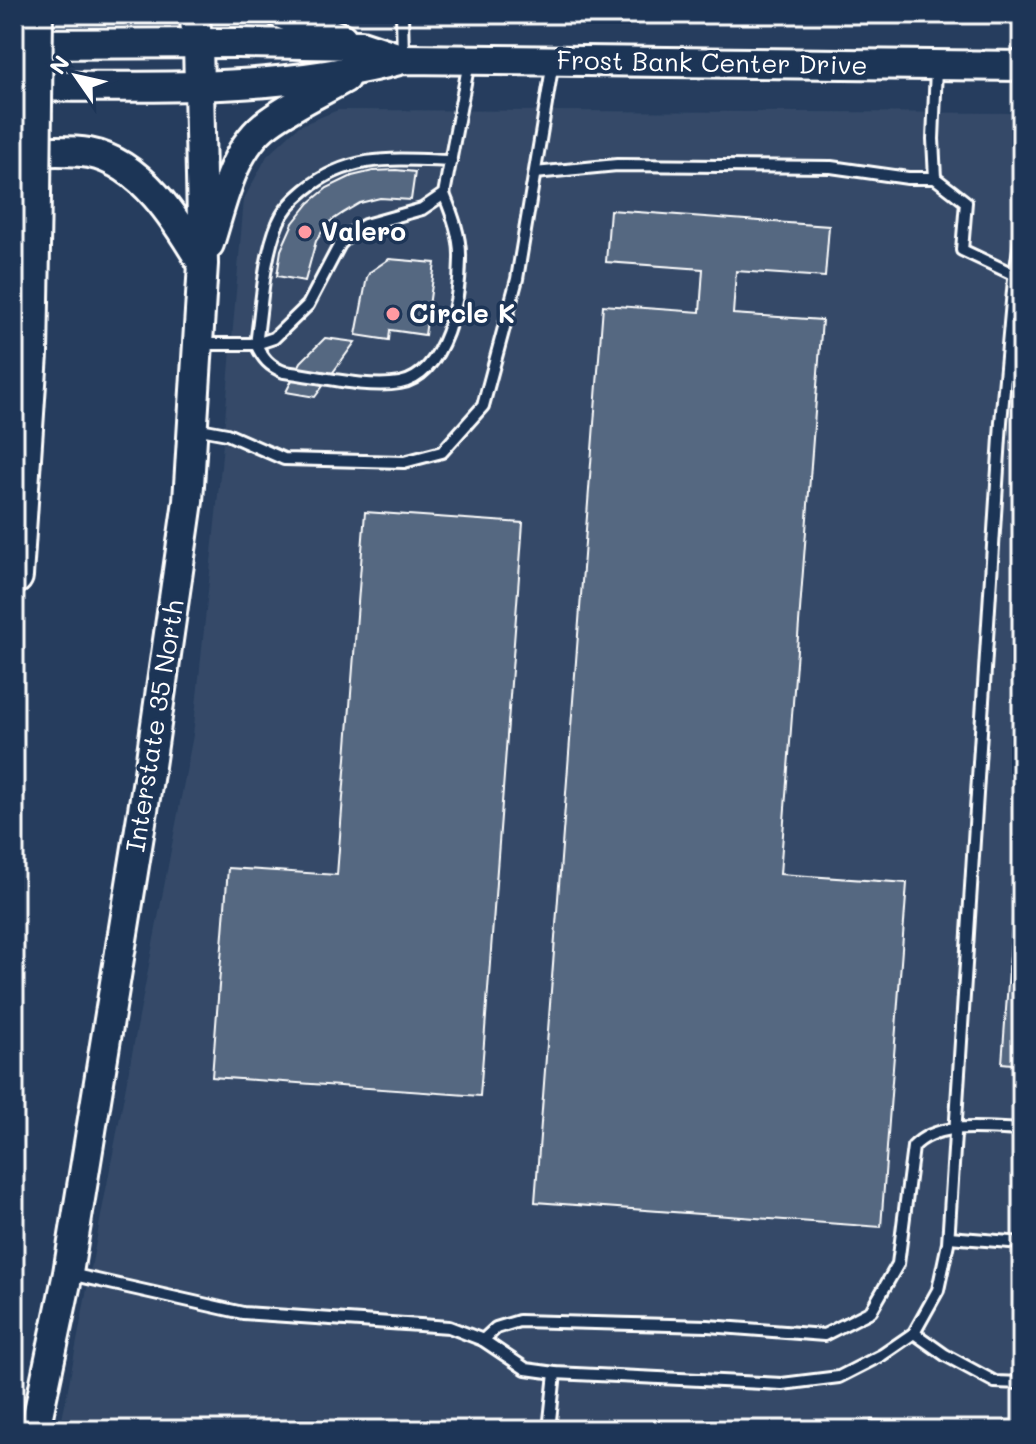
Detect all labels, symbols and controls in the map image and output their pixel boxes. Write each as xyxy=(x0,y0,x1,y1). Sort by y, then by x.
north arrow xyxy=(36,36,116,116)
street label: Frost Bank Center Drive xyxy=(556,42,868,82)
text: N xyxy=(42,50,76,80)
place label: Valero xyxy=(321,214,406,248)
marker: Valero xyxy=(296,223,314,241)
place label: Circle K xyxy=(409,296,515,330)
marker: Circle K xyxy=(384,305,402,323)
street label: Interstate 35 North xyxy=(117,597,191,854)

